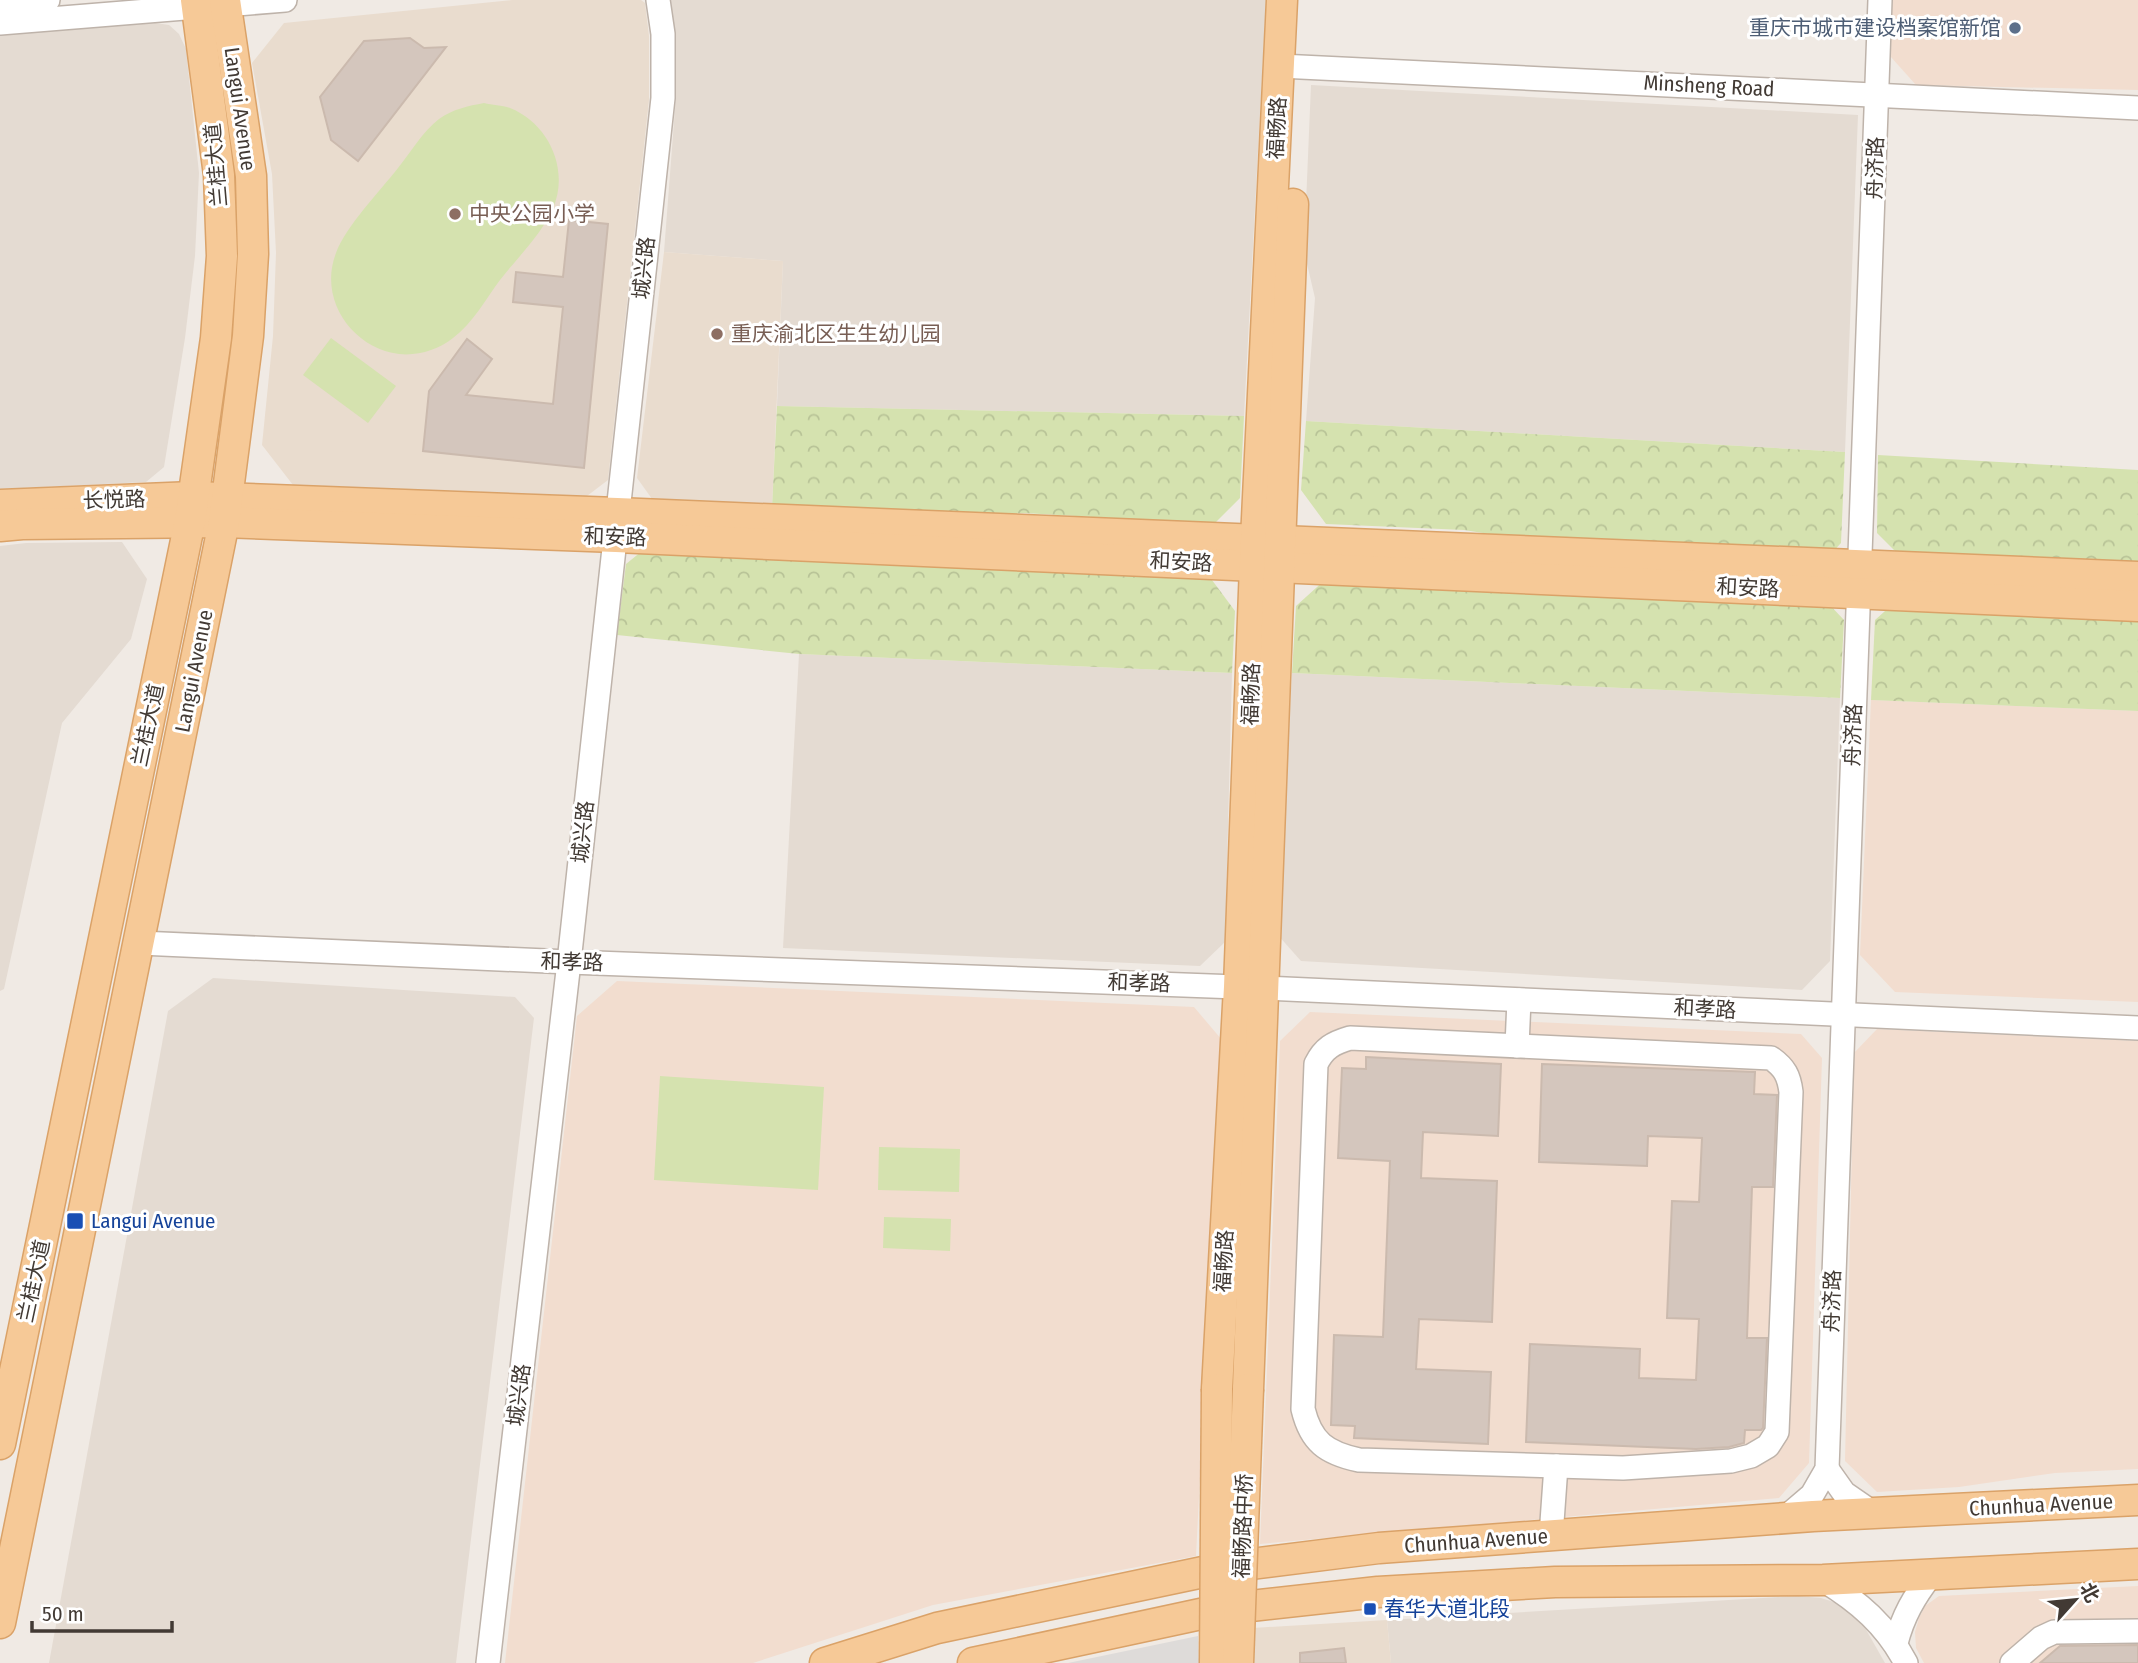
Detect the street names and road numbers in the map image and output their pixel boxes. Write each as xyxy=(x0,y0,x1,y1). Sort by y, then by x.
street label: Langui Avenue xyxy=(218,46,262,172)
street label: Minsheng Road xyxy=(1643,70,1775,102)
street label: 福畅路 xyxy=(1262,96,1292,160)
street label: 兰桂大道 xyxy=(199,122,233,208)
street label: 舟济路 xyxy=(1861,136,1889,200)
street label: 城兴路 xyxy=(628,235,660,301)
street label: 长悦路 xyxy=(82,486,146,514)
street label: 和安路 xyxy=(583,523,647,551)
street label: 和安路 xyxy=(1149,547,1213,577)
street label: 和安路 xyxy=(1716,573,1780,603)
street label: Langui Avenue xyxy=(169,607,219,735)
street label: 福畅路 xyxy=(1237,662,1265,726)
street label: 兰桂大道 xyxy=(127,681,169,769)
street label: 舟济路 xyxy=(1839,703,1867,767)
street label: 城兴路 xyxy=(567,799,599,865)
street label: 和孝路 xyxy=(540,948,604,976)
street label: 和孝路 xyxy=(1107,969,1171,997)
street label: 和孝路 xyxy=(1673,994,1737,1024)
street label: 福畅路 xyxy=(1209,1229,1239,1293)
street label: 兰桂大道 xyxy=(13,1237,55,1325)
street label: 舟济路 xyxy=(1818,1269,1846,1333)
street label: 城兴路 xyxy=(502,1362,536,1428)
street label: 福畅路中桥 xyxy=(1228,1473,1258,1579)
street label: Chunhua Avenue xyxy=(1968,1488,2114,1522)
street label: Chunhua Avenue xyxy=(1403,1523,1549,1559)

